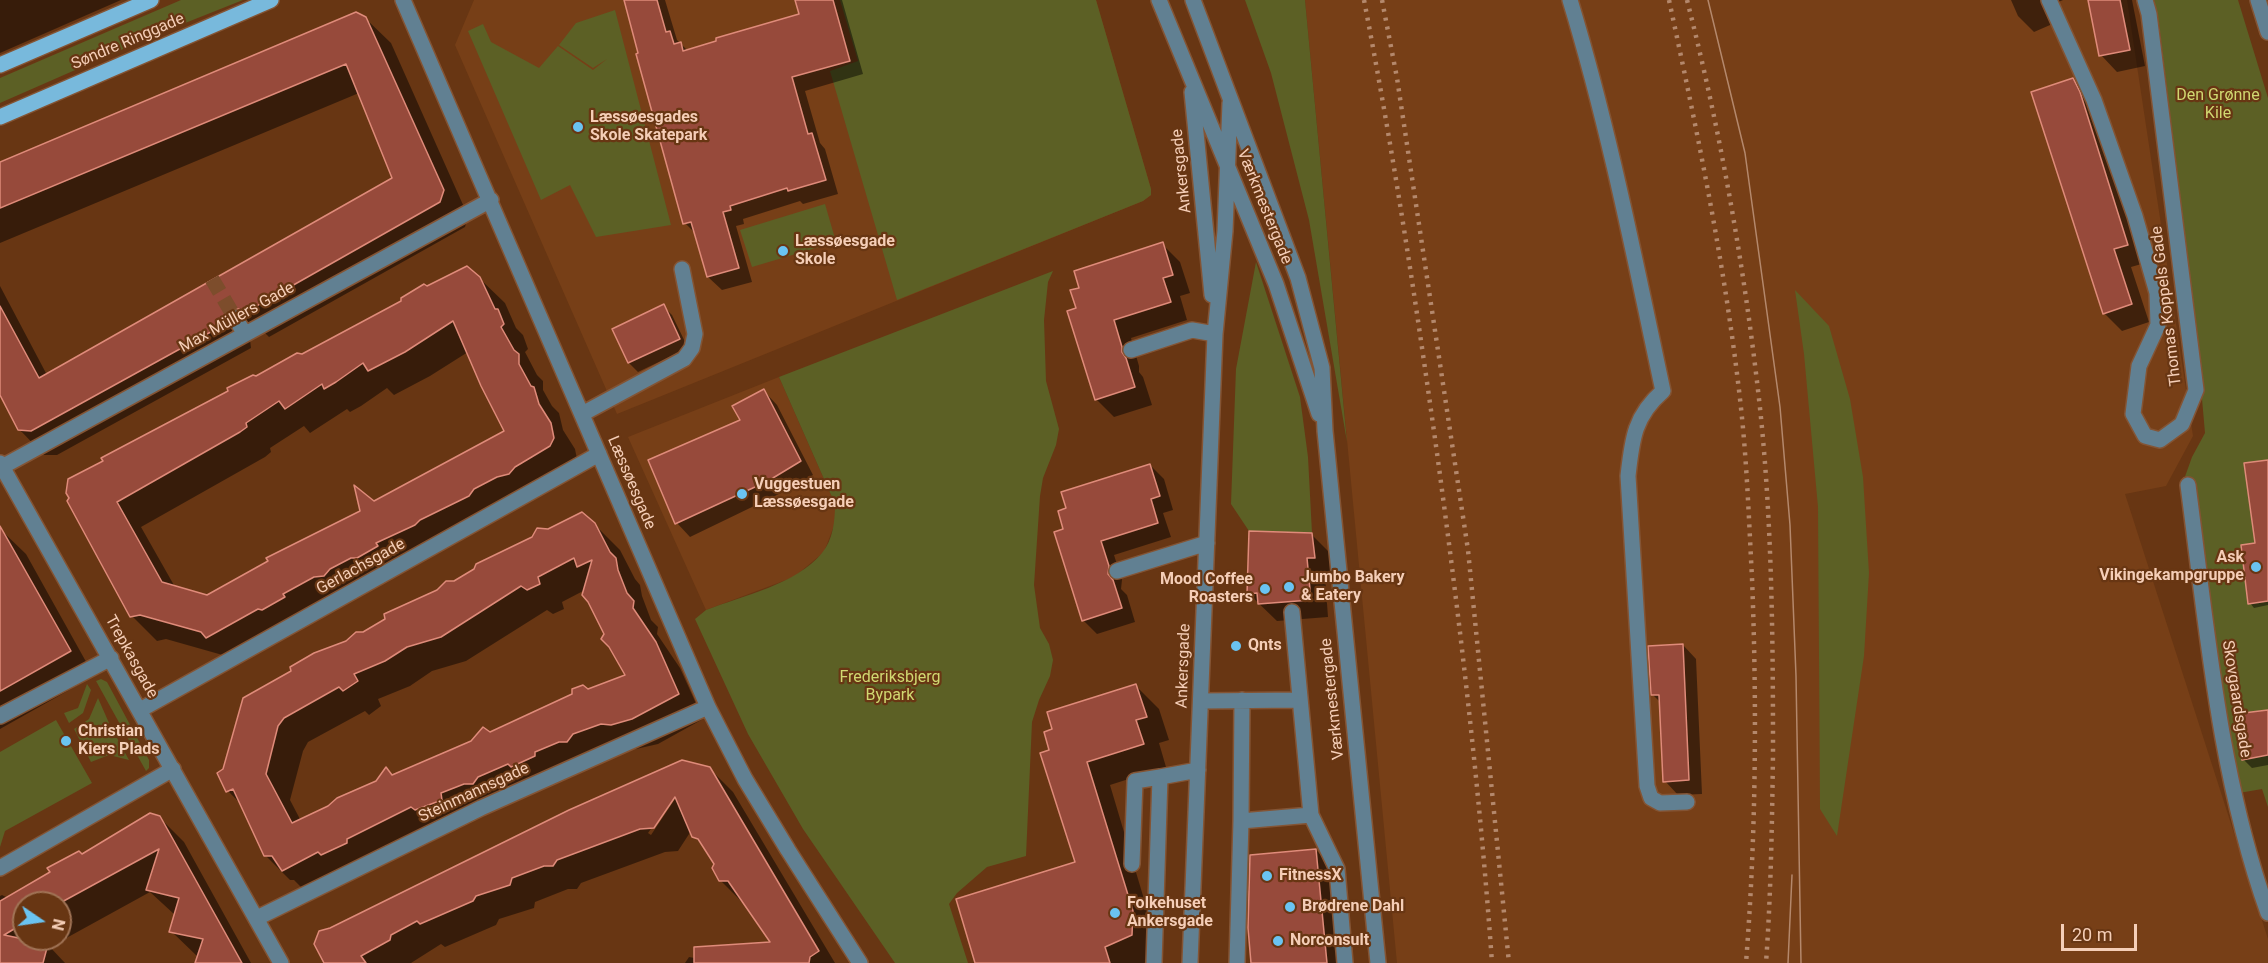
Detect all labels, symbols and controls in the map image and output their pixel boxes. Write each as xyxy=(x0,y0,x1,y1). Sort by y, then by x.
street label: Søndre Ringgade xyxy=(69,10,187,74)
park label: Den Grønne Kile xyxy=(2176,86,2260,124)
place label: Læssøesgades Skole Skatepark xyxy=(590,108,707,146)
marker: Læssøesgades Skole Skatepark xyxy=(571,120,585,134)
street label: Ankersgade xyxy=(1168,128,1196,214)
street label: Værkmestergade xyxy=(1232,147,1296,267)
street label: Thomas Koppels Gade xyxy=(2148,225,2186,387)
place label: Læssøesgade Skole xyxy=(795,232,895,270)
marker: Læssøesgade Skole xyxy=(776,244,790,258)
street label: Max Müllers Gade xyxy=(176,278,298,358)
street label: Læssøesgade xyxy=(603,433,659,533)
place label: Vuggestuen Læssøesgade xyxy=(754,475,854,513)
marker: Vuggestuen Læssøesgade xyxy=(735,487,749,501)
street label: Gerlachsgade xyxy=(313,535,409,599)
place label: Ask Vikingekampgruppe xyxy=(2099,548,2244,586)
marker: Ask Vikingekampgruppe xyxy=(2249,560,2263,574)
place label: Jumbo Bakery & Eatery xyxy=(1301,568,1405,606)
place label: Mood Coffee Roasters xyxy=(1160,570,1253,608)
marker: Jumbo Bakery & Eatery xyxy=(1282,580,1296,594)
marker: Mood Coffee Roasters xyxy=(1258,582,1272,596)
street label: Trepkasgade xyxy=(100,612,162,702)
street label: Ankersgade xyxy=(1173,623,1195,709)
place label: Qnts xyxy=(1248,636,1282,656)
street label: Værkmestergade xyxy=(1317,637,1349,761)
marker: Qnts xyxy=(1229,639,1243,653)
street label: Skovgaardsgade xyxy=(2217,639,2255,759)
park label: Frederiksbjerg Bypark xyxy=(839,668,941,706)
place label: Christian Kiers Plads xyxy=(78,722,159,760)
marker: Christian Kiers Plads xyxy=(59,734,73,748)
street label: Steinmannsgade xyxy=(416,759,532,827)
place label: FitnessX xyxy=(1279,866,1342,886)
marker: FitnessX xyxy=(1260,869,1274,883)
north arrow xyxy=(12,891,72,951)
place label: Folkehuset Ankersgade xyxy=(1127,894,1213,932)
place label: Brødrene Dahl xyxy=(1302,897,1404,917)
marker: Brødrene Dahl xyxy=(1283,900,1297,914)
marker: Folkehuset Ankersgade xyxy=(1108,906,1122,920)
scale bar xyxy=(2064,912,2140,950)
text: N xyxy=(48,917,69,932)
text: 20 m xyxy=(2072,924,2112,945)
place label: Norconsult xyxy=(1290,931,1369,951)
marker: Norconsult xyxy=(1271,934,1285,948)

